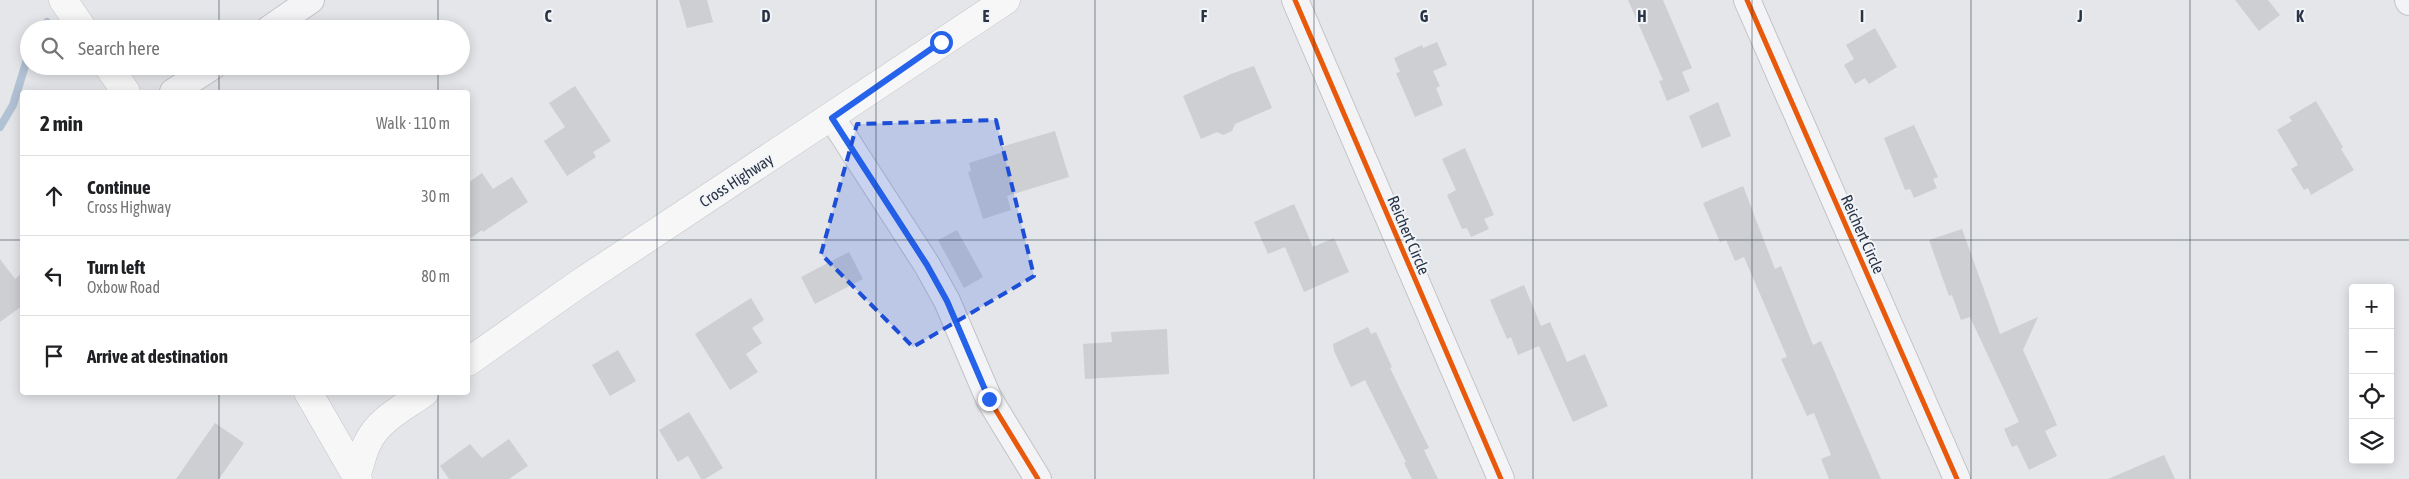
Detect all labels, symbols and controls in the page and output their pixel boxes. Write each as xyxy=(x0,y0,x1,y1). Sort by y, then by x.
text: C xyxy=(544,7,552,25)
text: D xyxy=(762,7,771,25)
text: E xyxy=(983,7,990,25)
text: F xyxy=(1201,7,1208,25)
text: G xyxy=(1420,7,1429,25)
text: H xyxy=(1637,7,1647,25)
text: I xyxy=(1860,7,1864,25)
text: J xyxy=(2076,7,2083,25)
text: K xyxy=(2296,7,2304,25)
search box xyxy=(20,20,470,75)
route start xyxy=(930,31,953,54)
icon: search xyxy=(38,34,66,62)
text: Search here xyxy=(78,37,160,59)
text: 2 min xyxy=(40,111,83,135)
text: Walk · 110 m xyxy=(376,114,450,132)
street label: Cross Highway xyxy=(696,149,777,211)
text: Continue xyxy=(87,176,151,198)
icon: ahead xyxy=(40,182,68,210)
text: 30 m xyxy=(421,187,450,205)
street label: Reichert Circle xyxy=(1838,192,1888,276)
street label: Reichert Circle xyxy=(1384,193,1434,277)
text: Cross Highway xyxy=(87,198,171,216)
text: Turn left xyxy=(87,256,145,278)
icon: left xyxy=(40,262,68,290)
text: 80 m xyxy=(421,267,450,285)
text: Oxbow Road xyxy=(87,278,160,296)
map controls xyxy=(2349,284,2394,464)
button: + xyxy=(2349,284,2394,329)
button: − xyxy=(2349,329,2394,374)
icon: arrive xyxy=(40,342,68,370)
text: Arrive at destination xyxy=(87,345,228,367)
button: locate xyxy=(2349,374,2394,419)
route end xyxy=(978,388,1001,411)
button: layers xyxy=(2349,419,2394,464)

